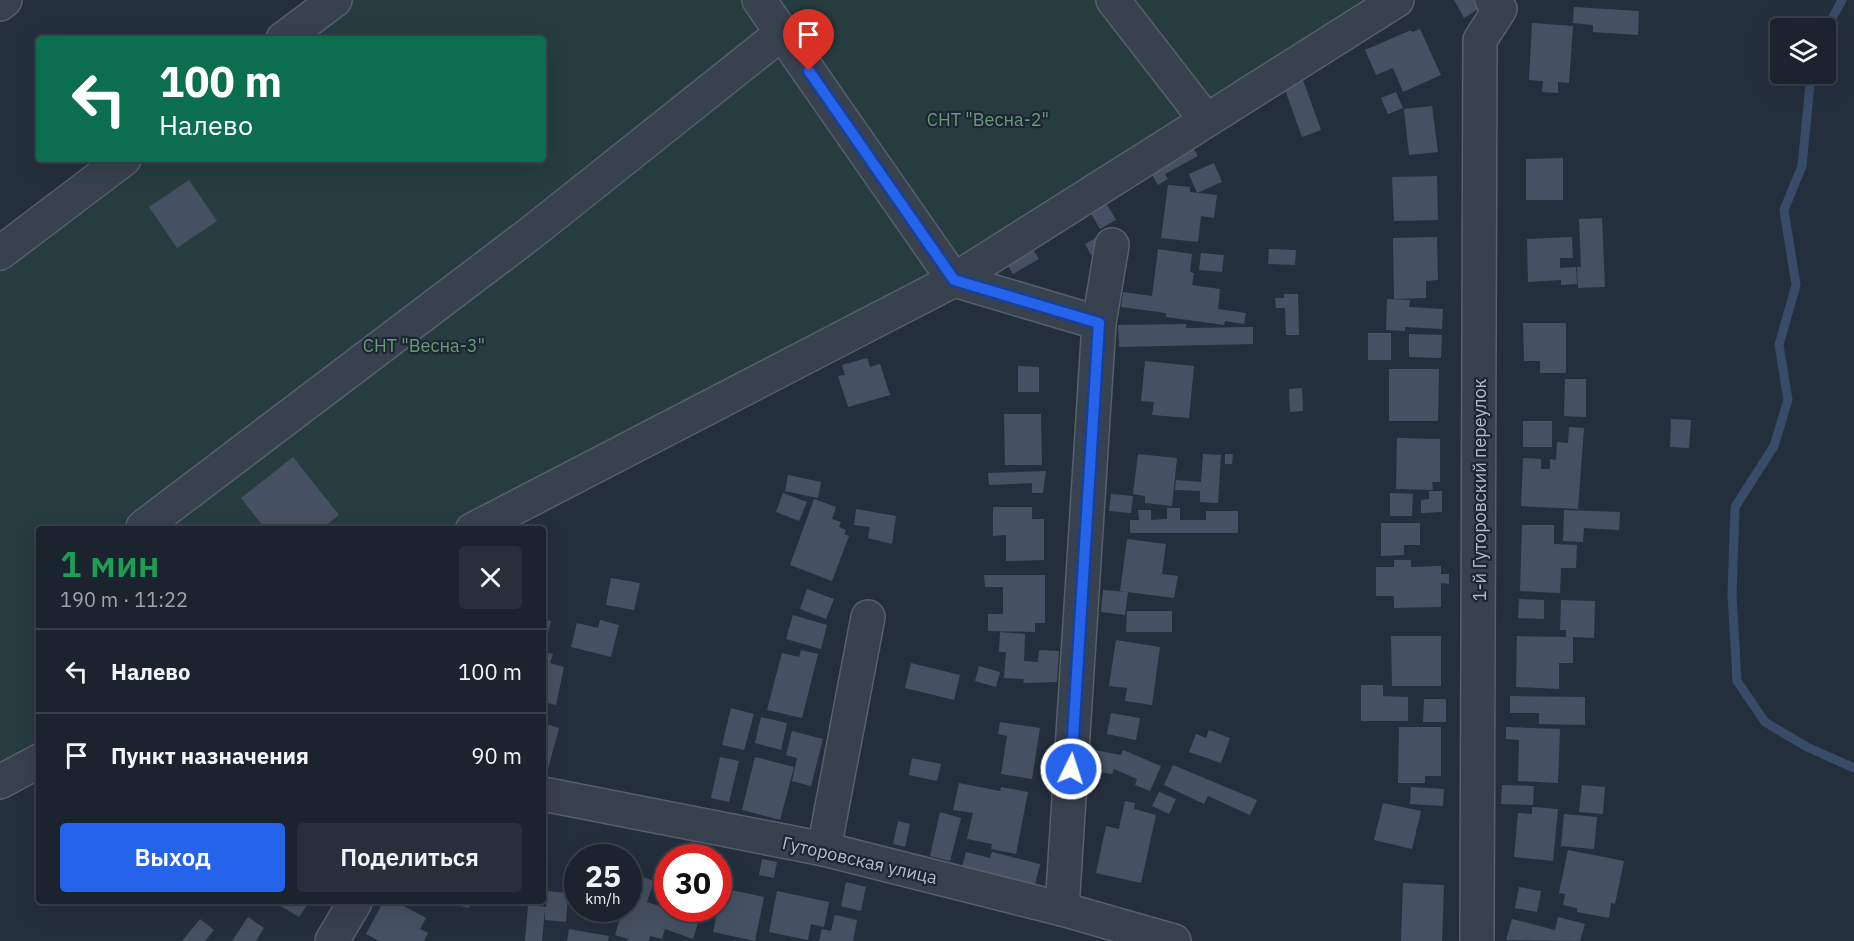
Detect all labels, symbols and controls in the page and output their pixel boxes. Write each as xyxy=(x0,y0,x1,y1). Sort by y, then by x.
pin xyxy=(783,9,834,71)
icon: arrive xyxy=(792,18,825,51)
map controls xyxy=(1770,18,1836,84)
button: layers xyxy=(1770,18,1836,84)
text: 100 m xyxy=(159,54,282,109)
icon: left xyxy=(60,60,138,138)
text: Налево xyxy=(159,107,253,142)
park label: СНТ "Весна-2" xyxy=(927,108,1049,131)
park label: СНТ "Весна-3" xyxy=(363,334,485,357)
street label: 1-й Гуторовский переулок xyxy=(1468,379,1491,601)
text: 1 мин xyxy=(60,540,159,587)
button: close xyxy=(459,546,522,609)
text: 190 m · 11:22 xyxy=(60,586,188,613)
icon: left xyxy=(60,655,93,688)
text: Налево xyxy=(111,657,190,686)
text: 100 m xyxy=(458,657,522,686)
position arrow xyxy=(1039,737,1103,801)
icon: arrive xyxy=(60,739,93,772)
text: Пункт назначения xyxy=(111,741,309,770)
text: 90 m xyxy=(471,741,522,770)
button: Выход xyxy=(60,823,285,892)
button: Поделиться xyxy=(297,823,522,892)
street label: Гуторовская улица xyxy=(780,831,940,889)
speed limit sign: 30 xyxy=(654,844,732,922)
text: 25 xyxy=(585,856,621,895)
text: km/h xyxy=(585,889,621,908)

